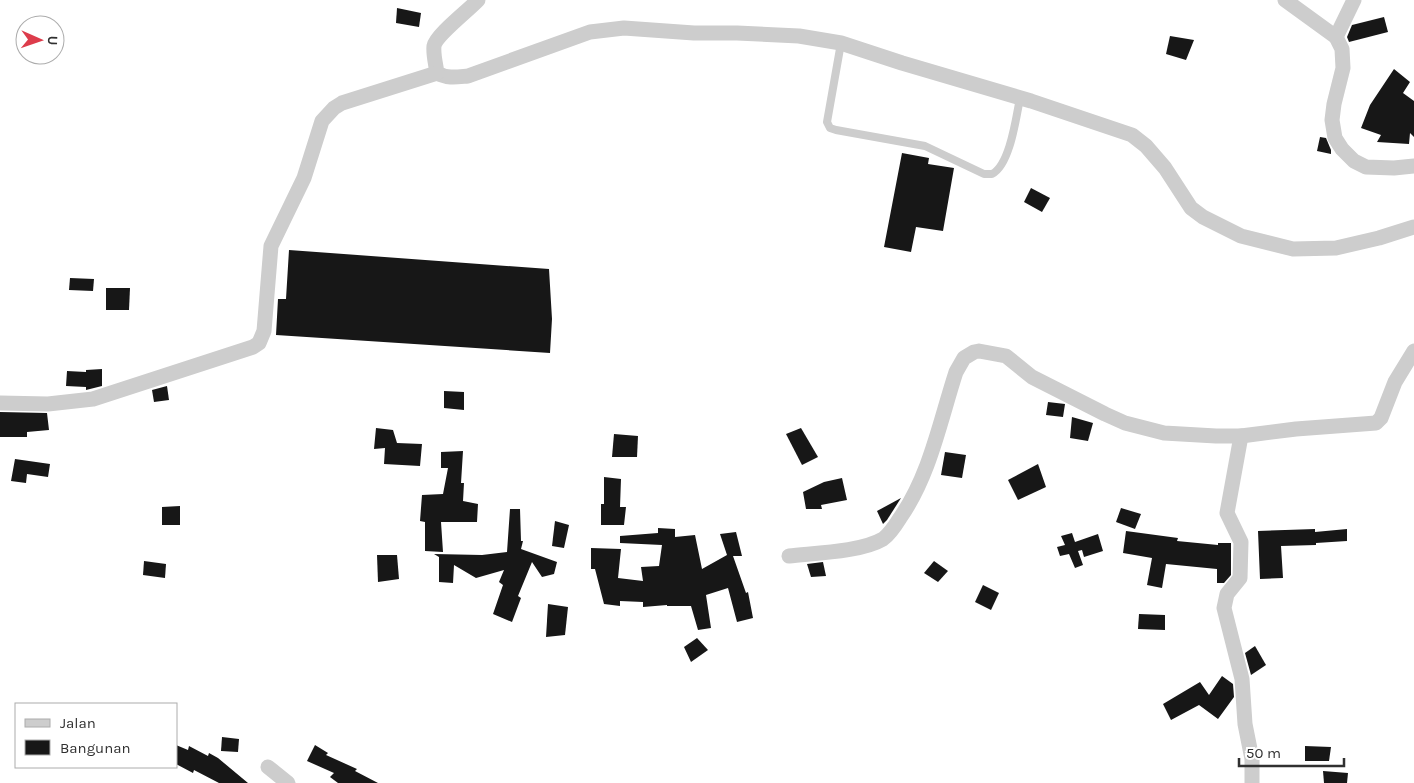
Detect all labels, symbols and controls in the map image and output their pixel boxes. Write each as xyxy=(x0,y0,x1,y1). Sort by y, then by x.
north arrow xyxy=(15,15,65,65)
text: U xyxy=(44,35,61,46)
legend xyxy=(15,703,178,768)
text: Jalan xyxy=(60,714,96,732)
scale bar xyxy=(1239,736,1344,768)
text: Bangunan xyxy=(60,739,131,757)
text: 50 m xyxy=(1246,744,1281,762)

